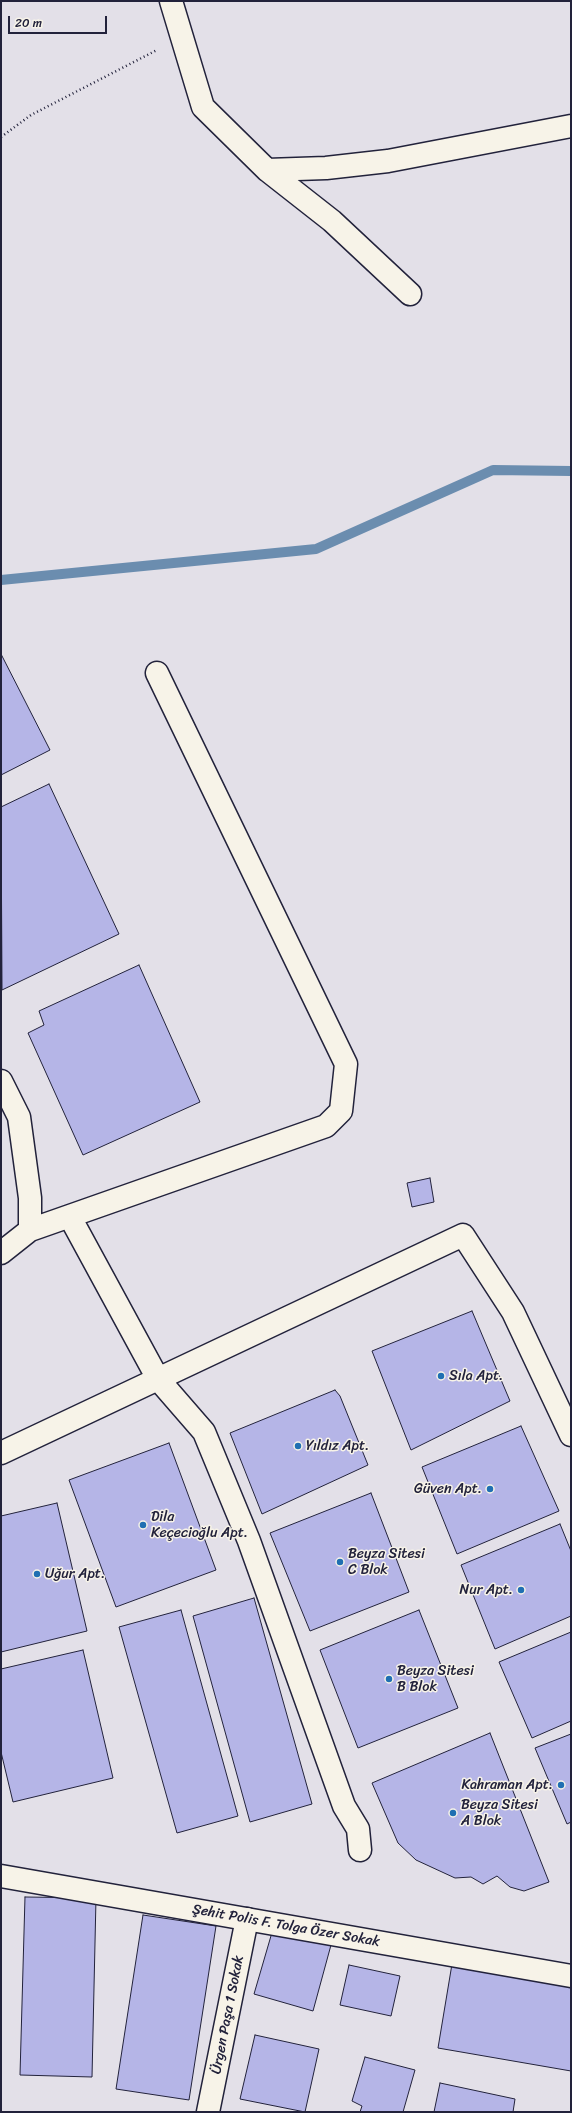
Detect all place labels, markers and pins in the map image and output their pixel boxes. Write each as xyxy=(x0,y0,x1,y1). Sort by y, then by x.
place label: Sıla Apt. xyxy=(449,1368,503,1384)
marker: Sıla Apt. xyxy=(436,1371,446,1381)
place label: Yıldız Apt. xyxy=(306,1438,369,1454)
marker: Yıldız Apt. xyxy=(293,1441,303,1451)
place label: Güven Apt. xyxy=(414,1481,482,1497)
marker: Güven Apt. xyxy=(485,1484,495,1494)
place label: Dila Keçecioğlu Apt. xyxy=(151,1509,248,1542)
marker: Dila Keçecioğlu Apt. xyxy=(138,1520,148,1530)
place label: Beyza Sitesi C Blok xyxy=(348,1546,425,1578)
marker: Beyza Sitesi C Blok xyxy=(335,1557,345,1567)
place label: Uğur Apt. xyxy=(45,1566,105,1582)
marker: Uğur Apt. xyxy=(32,1569,42,1579)
place label: Nur Apt. xyxy=(459,1582,513,1598)
marker: Nur Apt. xyxy=(516,1585,526,1595)
place label: Beyza Sitesi B Blok xyxy=(397,1663,474,1696)
marker: Beyza Sitesi B Blok xyxy=(384,1674,394,1684)
place label: Kahraman Apt. xyxy=(461,1777,553,1793)
marker: Kahraman Apt. xyxy=(556,1780,566,1790)
place label: Beyza Sitesi A Blok xyxy=(461,1797,538,1830)
marker: Beyza Sitesi A Blok xyxy=(448,1808,458,1818)

